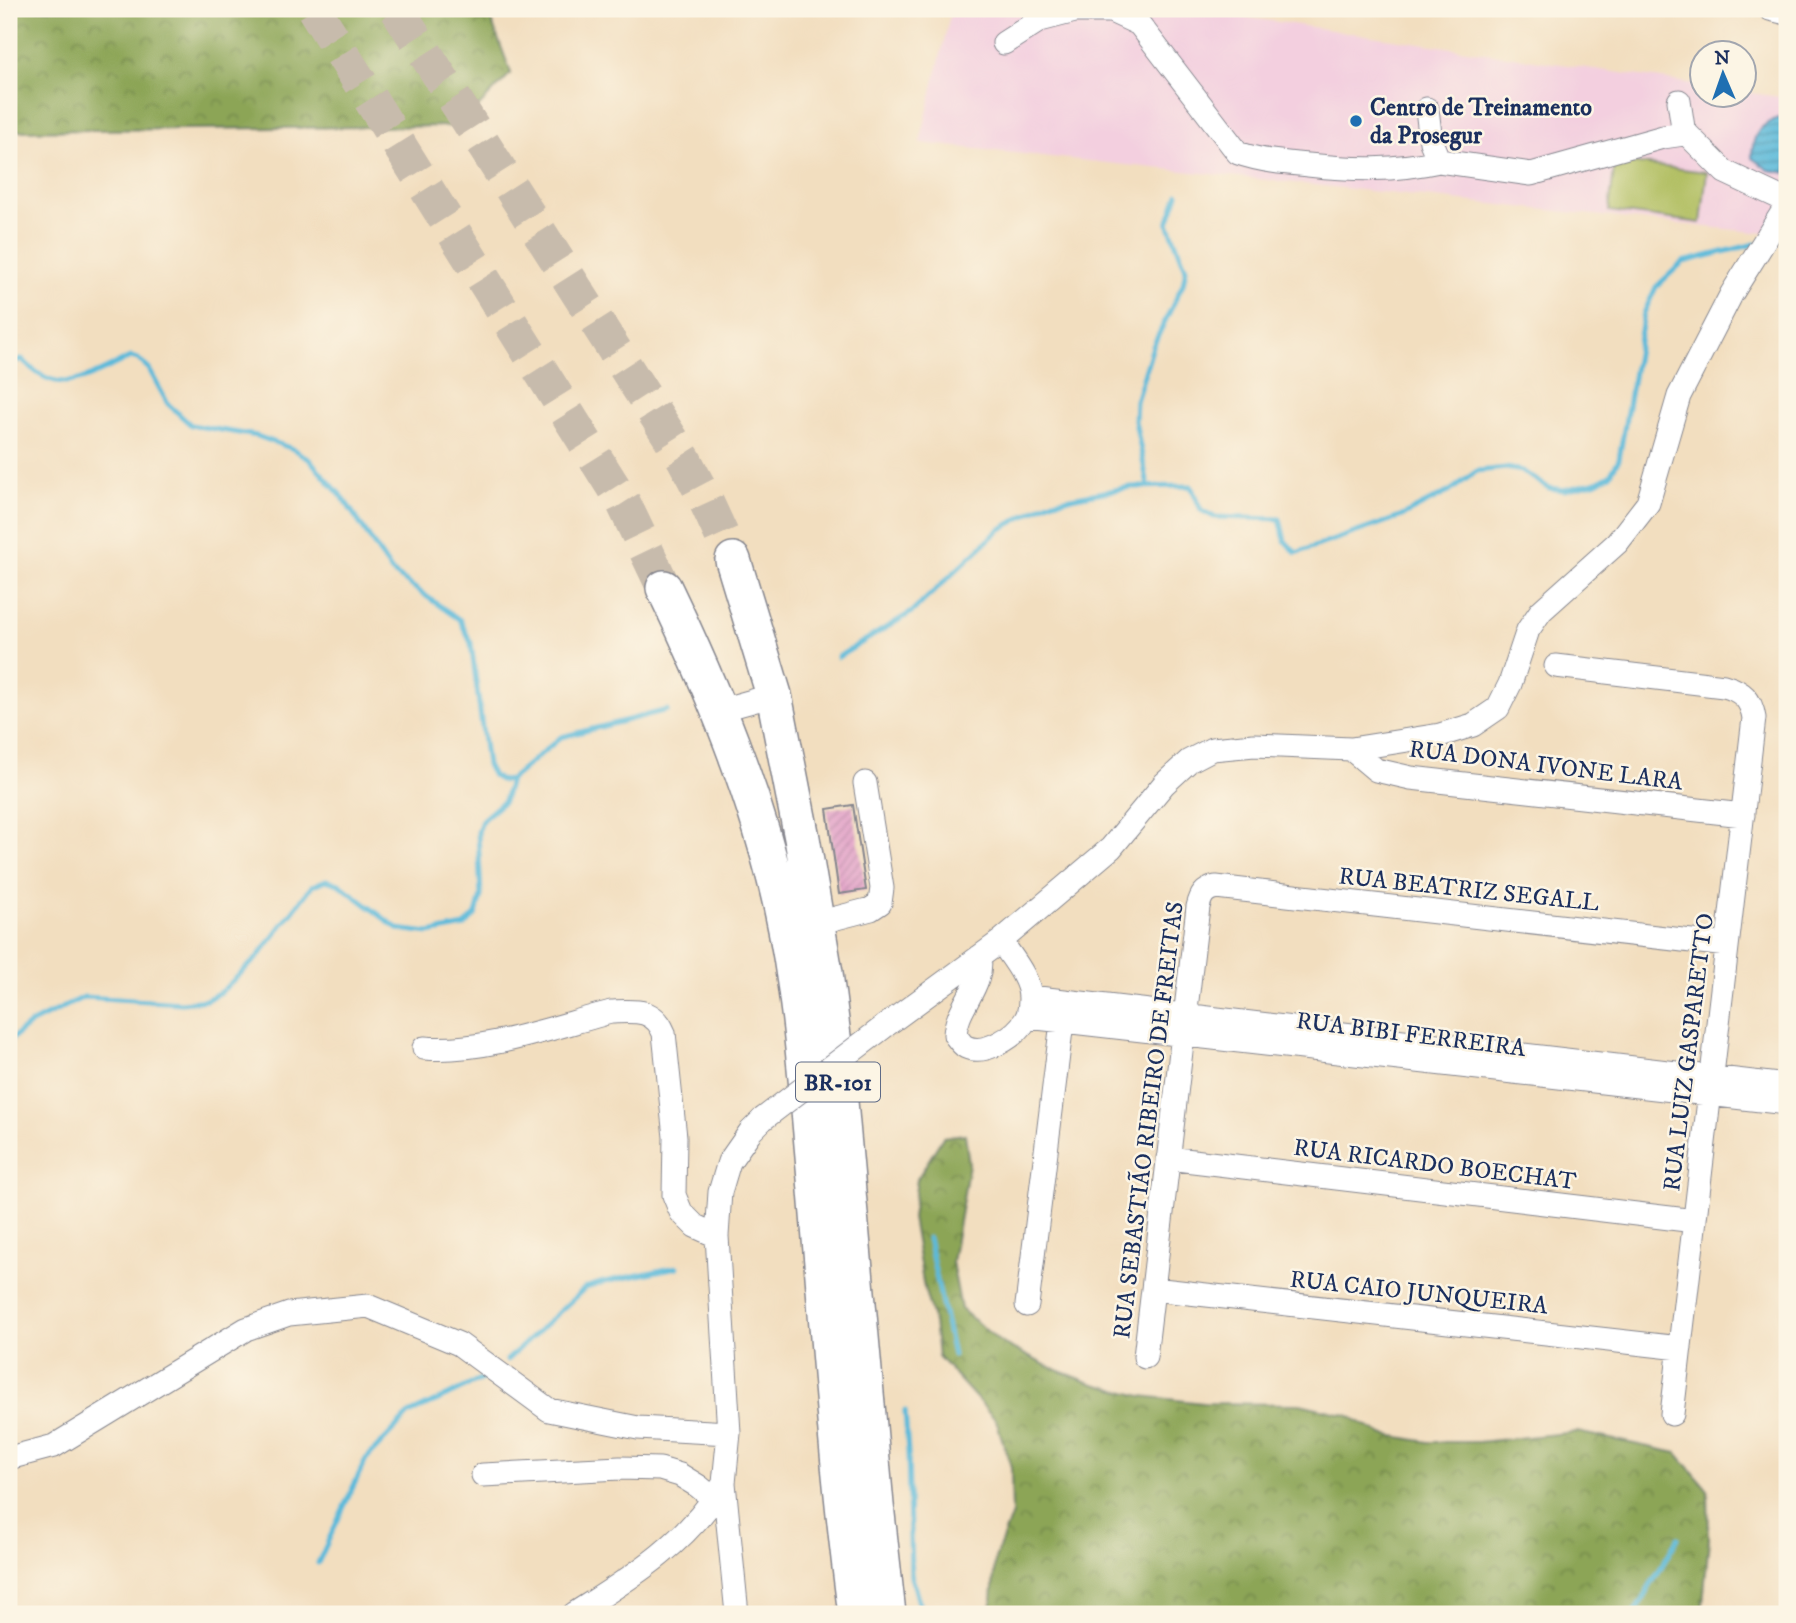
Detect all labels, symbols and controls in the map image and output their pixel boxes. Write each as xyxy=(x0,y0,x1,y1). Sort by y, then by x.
north arrow xyxy=(1688,38,1758,108)
text: N xyxy=(1714,47,1731,70)
place label: Centro de Treinamento da Prosegur xyxy=(1370,93,1592,151)
marker: Centro de Treinamento da Prosegur xyxy=(1348,113,1364,129)
street label: RUA DONA IVONE LARA xyxy=(1407,734,1685,798)
street label: RUA BEATRIZ SEGALL xyxy=(1337,861,1601,919)
street label: RUA SEBASTIÃO RIBEIRO DE FREITAS xyxy=(1106,900,1191,1341)
street label: RUA LUIZ GASPARETTO xyxy=(1657,911,1721,1193)
street label: RUA BIBI FERREIRA xyxy=(1294,1006,1528,1064)
road number: BR-101 xyxy=(796,1063,880,1102)
street label: RUA RICARDO BOECHAT xyxy=(1292,1133,1578,1197)
street label: RUA CAIO JUNQUEIRA xyxy=(1289,1265,1550,1322)

